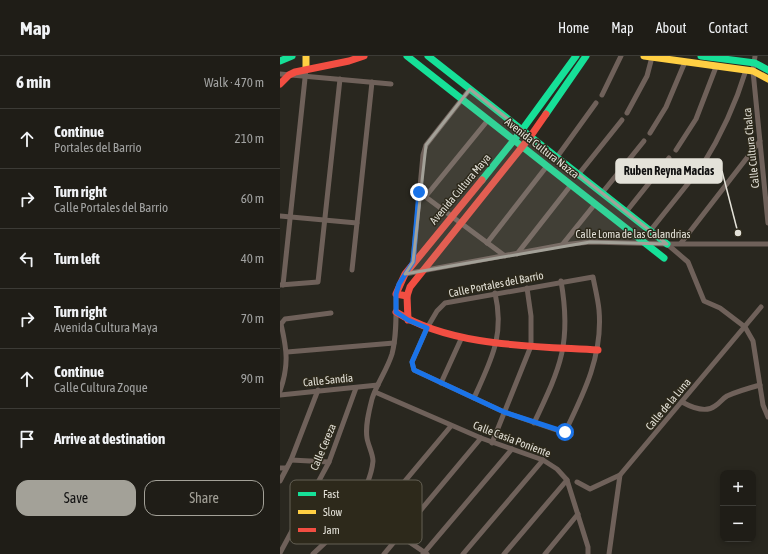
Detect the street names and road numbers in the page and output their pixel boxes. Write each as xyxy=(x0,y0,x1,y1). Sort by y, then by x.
street label: Calle Cultura Chalca xyxy=(741,107,761,189)
street label: Avenida Cultura Nazca xyxy=(503,115,581,181)
street label: Avenida Cultura Maya xyxy=(427,151,493,227)
street label: Calle Loma de las Calandrias xyxy=(576,228,691,240)
street label: Calle Portales del Barrio xyxy=(447,269,545,299)
street label: Calle Sandía xyxy=(302,371,354,389)
street label: Calle de la Luna xyxy=(643,376,693,432)
street label: Calle Casia Poniente xyxy=(472,419,552,459)
street label: Calle Cereza xyxy=(308,422,338,472)

